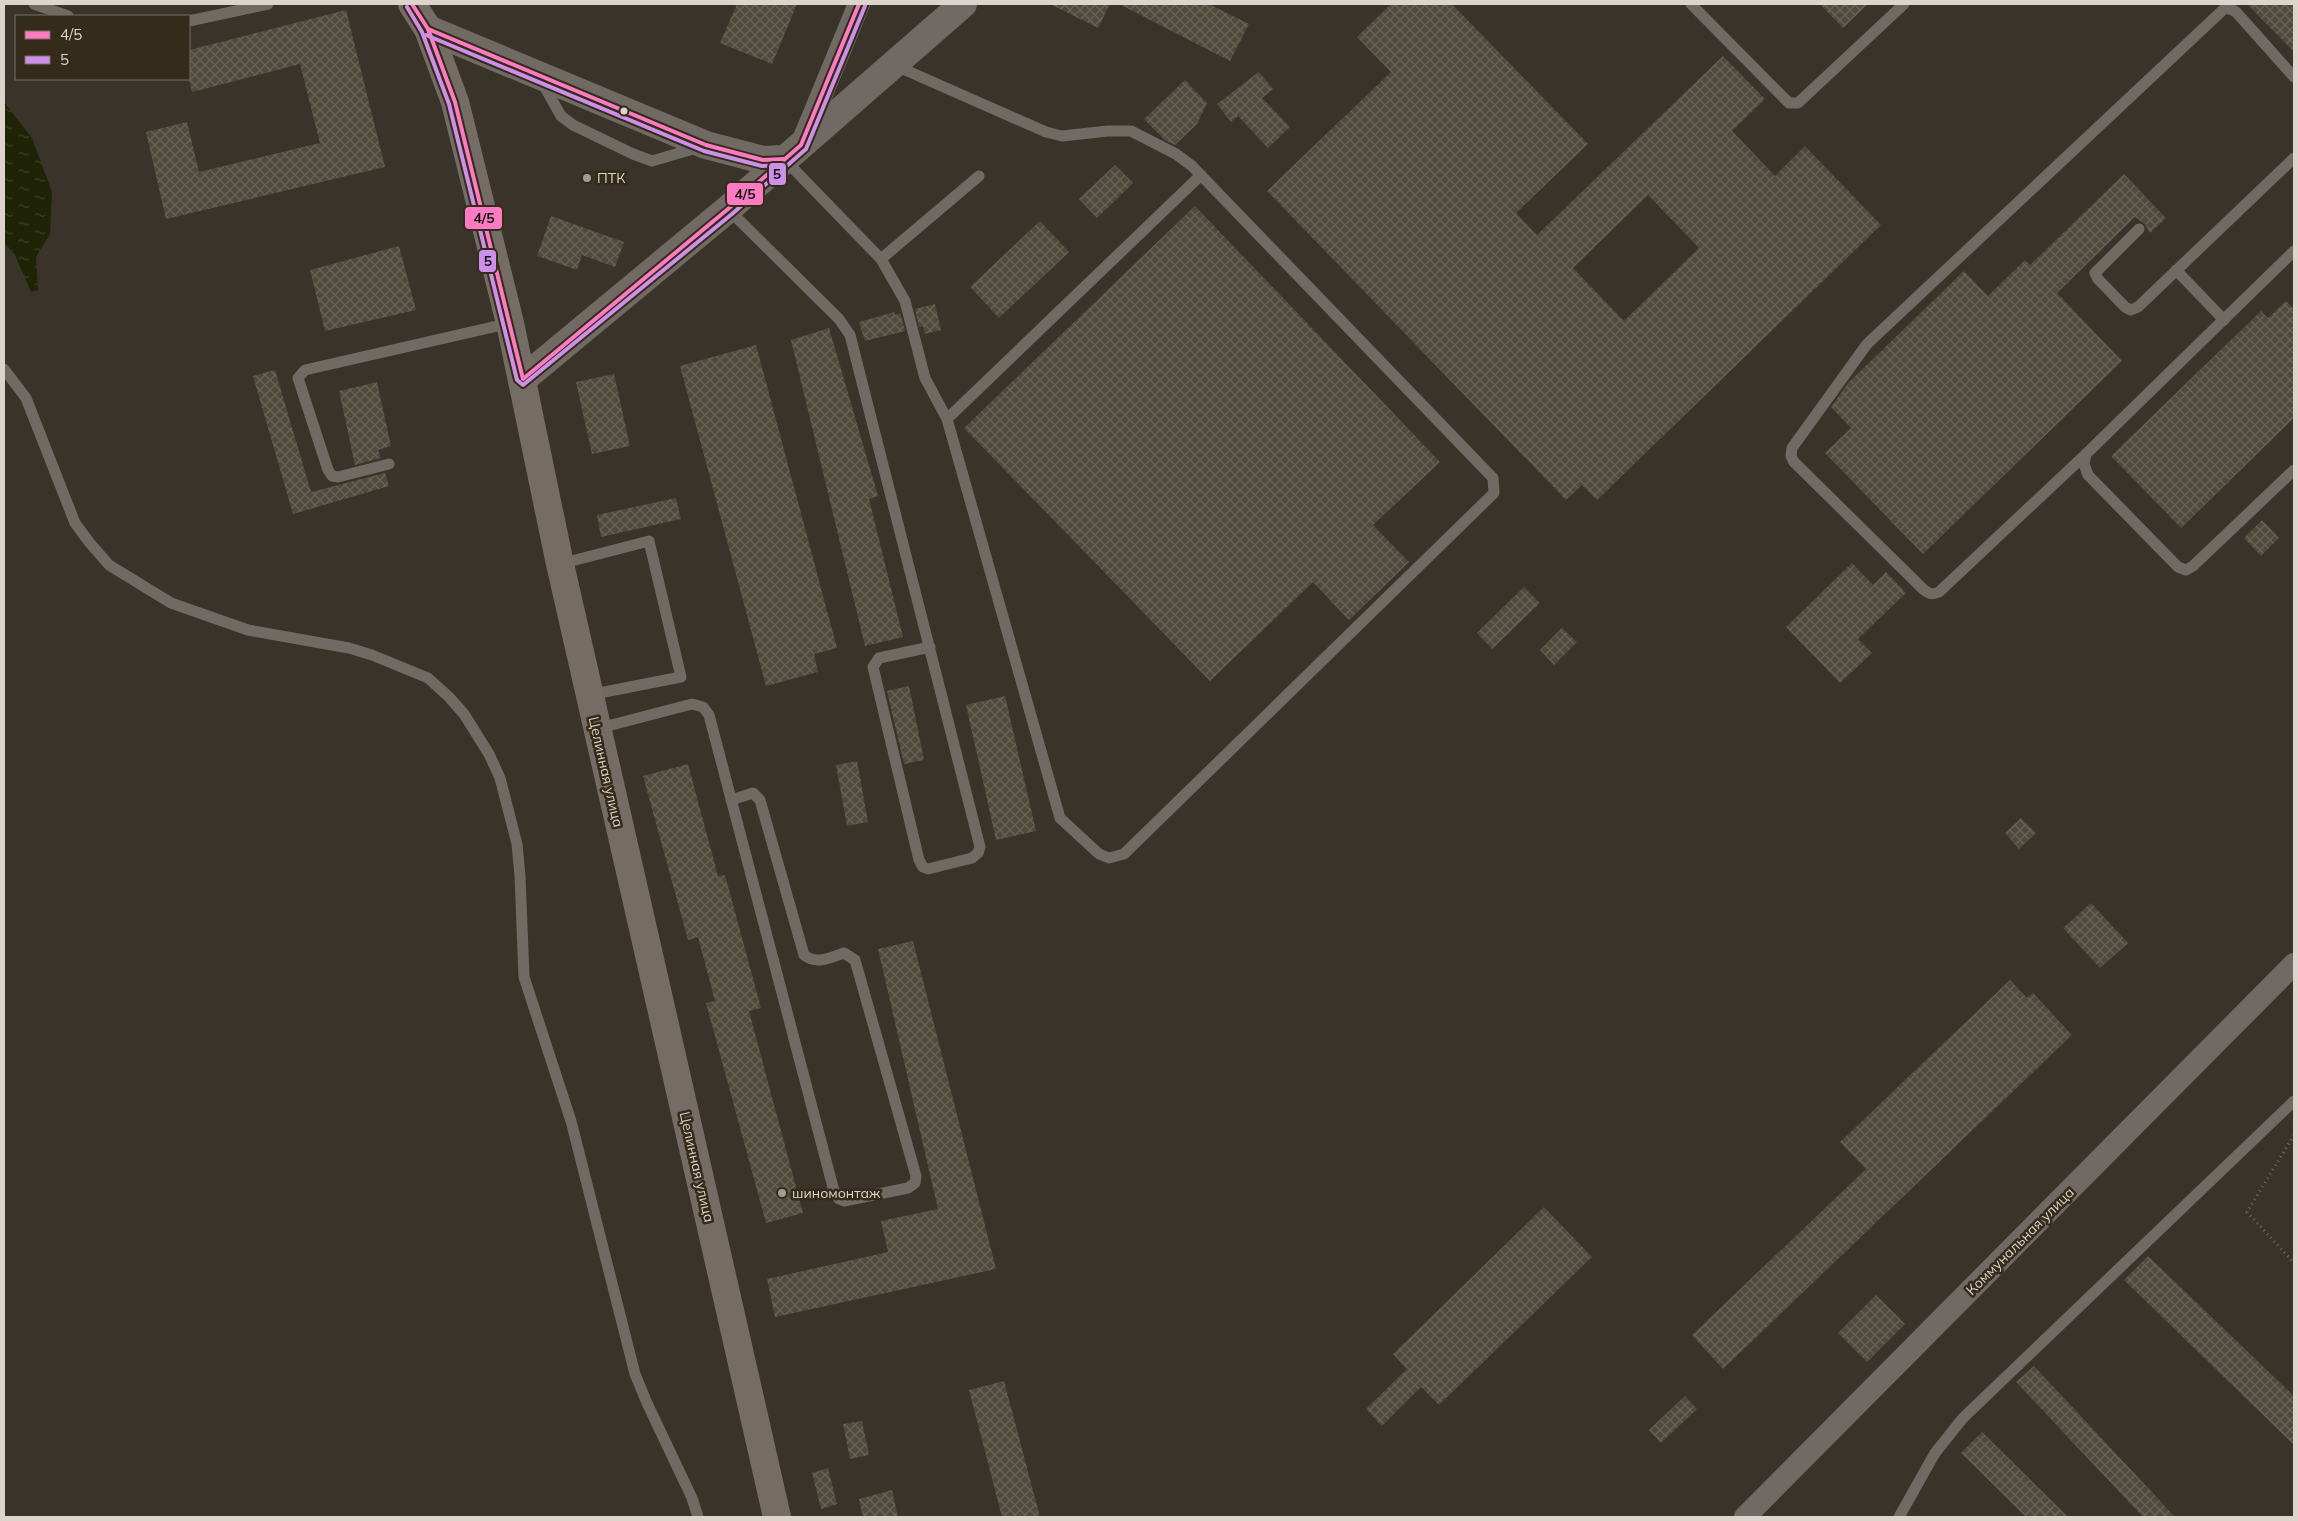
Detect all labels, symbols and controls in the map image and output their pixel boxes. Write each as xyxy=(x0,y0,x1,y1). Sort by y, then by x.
legend xyxy=(15,15,190,80)
text: 4/5 xyxy=(60,25,82,44)
text: 5 xyxy=(60,50,69,69)
unlabelled marker xyxy=(619,106,629,116)
line badge: 5 xyxy=(768,162,787,186)
text: 5 xyxy=(773,165,781,183)
place label: ПТК xyxy=(597,169,626,187)
marker: ПТК xyxy=(581,172,593,184)
line badge: 4/5 xyxy=(726,182,764,206)
text: 4/5 xyxy=(734,185,756,203)
line badge: 4/5 xyxy=(464,206,503,230)
text: 4/5 xyxy=(473,209,495,227)
line badge: 5 xyxy=(478,249,497,273)
text: 5 xyxy=(484,252,492,270)
street label: Целинная улица xyxy=(585,715,627,829)
street label: Целинная улица xyxy=(676,1110,718,1224)
street label: Коммунальная улица xyxy=(1962,1183,2078,1299)
place label: шиномонтаж xyxy=(792,1184,881,1202)
marker: шиномонтаж xyxy=(776,1187,788,1199)

